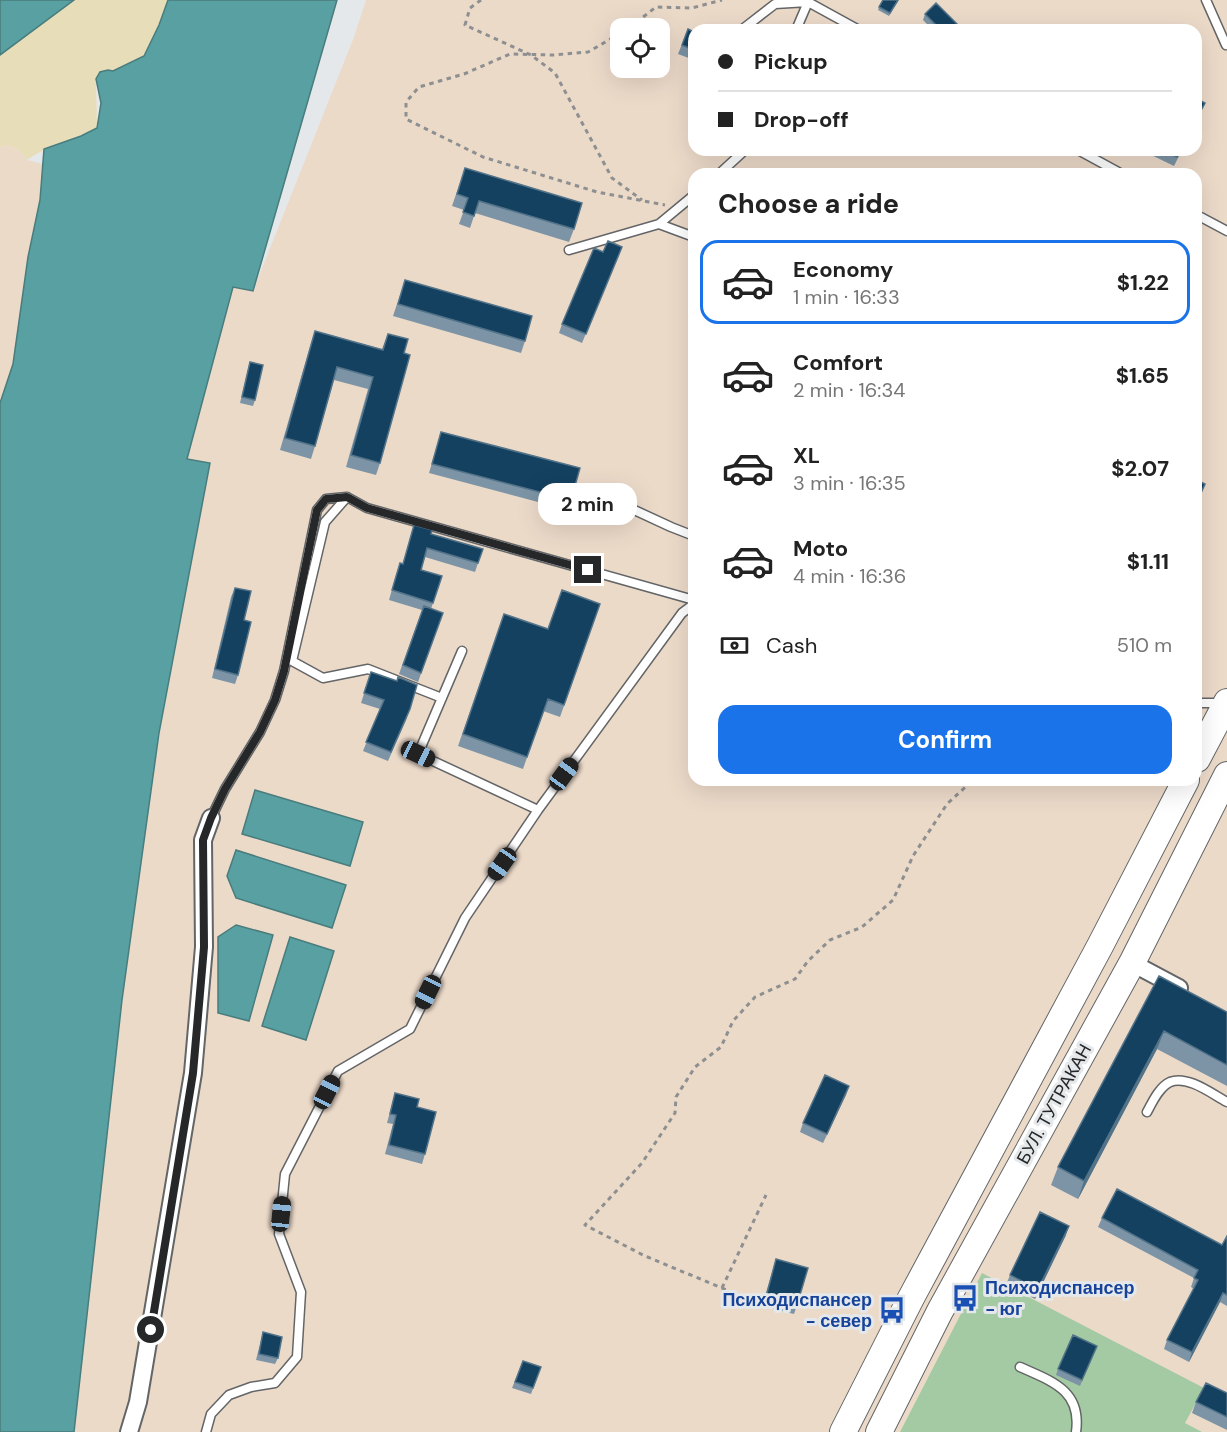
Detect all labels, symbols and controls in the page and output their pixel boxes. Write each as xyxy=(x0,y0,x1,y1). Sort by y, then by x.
map controls xyxy=(610,18,670,78)
button: locate xyxy=(610,18,670,78)
text: Pickup xyxy=(754,47,828,76)
text: Drop-off xyxy=(754,105,849,134)
text: Choose a ride xyxy=(718,186,899,221)
icon: car xyxy=(721,255,775,309)
text: Economy xyxy=(793,255,893,284)
text: $1.22 xyxy=(1117,268,1169,297)
text: 1 min · 16:33 xyxy=(793,284,900,310)
icon: car xyxy=(721,348,775,402)
text: Comfort xyxy=(793,348,883,377)
text: $1.65 xyxy=(1116,361,1169,390)
text: 2 min · 16:34 xyxy=(793,377,905,403)
icon: car xyxy=(721,441,775,495)
text: XL xyxy=(793,441,820,470)
text: $2.07 xyxy=(1111,454,1169,483)
text: 3 min · 16:35 xyxy=(793,470,906,496)
callout: 2 min xyxy=(538,483,638,525)
text: 2 min xyxy=(561,491,614,517)
icon: car xyxy=(721,534,775,588)
text: Moto xyxy=(793,534,848,563)
text: $1.11 xyxy=(1127,547,1169,576)
route end xyxy=(574,556,601,583)
text: 4 min · 16:36 xyxy=(793,563,906,589)
icon: cash xyxy=(718,629,751,662)
text: Cash xyxy=(766,631,817,660)
text: 510 m xyxy=(1117,632,1172,658)
button: Confirm xyxy=(718,705,1172,774)
car xyxy=(398,738,438,770)
car xyxy=(546,754,582,794)
car xyxy=(484,844,520,884)
car xyxy=(412,972,444,1012)
street label: БУЛ. ТУТРАКАН xyxy=(1011,1040,1097,1168)
car xyxy=(311,1072,343,1112)
car xyxy=(270,1195,292,1233)
place label: Психодиспансер - юг xyxy=(985,1276,1135,1321)
bus stop icon: Психодиспансер - юг xyxy=(950,1283,980,1313)
place label: Психодиспансер - север xyxy=(722,1288,872,1333)
bus stop icon: Психодиспансер - север xyxy=(877,1295,907,1325)
route start xyxy=(137,1316,164,1343)

